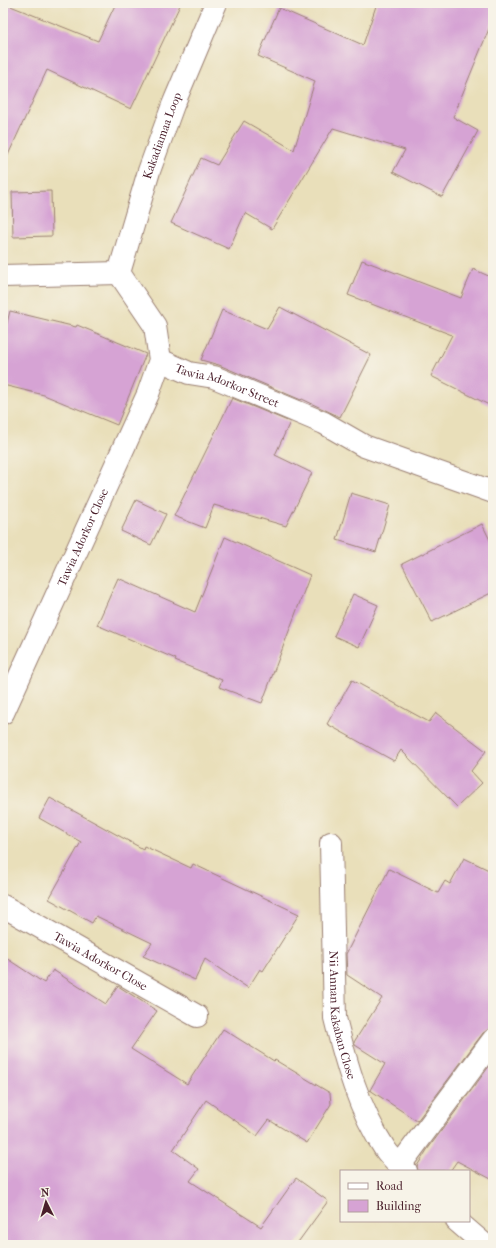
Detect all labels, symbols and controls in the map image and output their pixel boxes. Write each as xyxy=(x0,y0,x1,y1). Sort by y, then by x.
street label: Kakadiamaa Loop xyxy=(140,90,185,181)
street label: Tawia Adorkor Street xyxy=(173,361,282,411)
street label: Tawia Adorkor Close xyxy=(55,486,111,588)
street label: Tawia Adorkor Close xyxy=(51,929,150,993)
street label: Nii Annan Kakaban Close xyxy=(326,950,359,1081)
legend xyxy=(340,1170,470,1222)
text: Road xyxy=(376,1179,403,1193)
north arrow xyxy=(26,1182,66,1222)
text: N xyxy=(40,1186,51,1199)
text: Building xyxy=(376,1199,421,1213)

